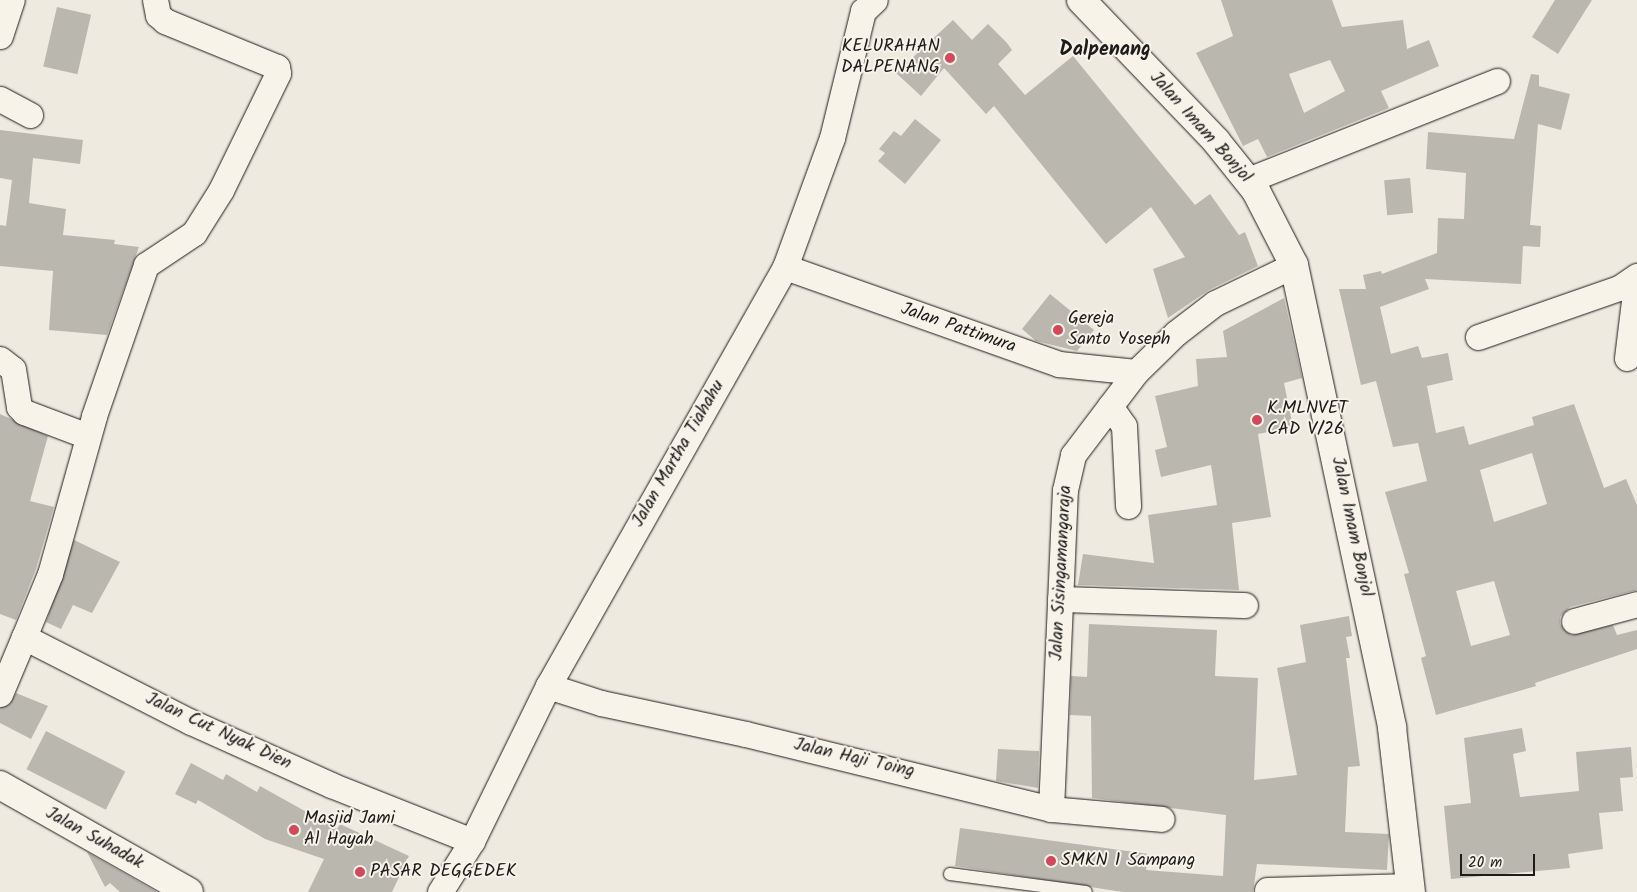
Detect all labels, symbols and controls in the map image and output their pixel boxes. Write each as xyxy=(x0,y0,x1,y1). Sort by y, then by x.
place label: KELURAHAN DALPENANG xyxy=(841,37,940,80)
district label: Dalpenang xyxy=(1059,38,1151,62)
marker: KELURAHAN DALPENANG xyxy=(944,52,956,64)
street label: Jalan Imam Bonjol xyxy=(1144,68,1256,188)
street label: Jalan Pattimura xyxy=(898,299,1018,359)
place label: Gereja Santo Yoseph xyxy=(1068,309,1170,352)
marker: Gereja Santo Yoseph xyxy=(1052,324,1064,336)
street label: Jalan Martha Tiahahu xyxy=(628,377,730,531)
place label: K.MLNVET CAD V/26 xyxy=(1267,399,1348,442)
marker: K.MLNVET CAD V/26 xyxy=(1251,414,1263,426)
street label: Jalan Imam Bonjol xyxy=(1326,455,1376,599)
street label: Jalan Sisingamangaraja xyxy=(1047,485,1077,661)
street label: Jalan Cut Nyak Dien xyxy=(142,689,294,775)
street label: Jalan Haji Toing xyxy=(791,735,917,783)
street label: Jalan Suhadak xyxy=(41,803,147,875)
place label: Masjid Jami Al Hayah xyxy=(304,809,395,852)
marker: Masjid Jami Al Hayah xyxy=(288,824,300,836)
scale bar xyxy=(1462,844,1537,876)
place label: SMKN 1 Sampang xyxy=(1061,850,1195,872)
text: 20 m xyxy=(1468,851,1502,875)
marker: SMKN 1 Sampang xyxy=(1045,855,1057,867)
place label: PASAR DEGGEDEK xyxy=(370,861,516,883)
marker: PASAR DEGGEDEK xyxy=(354,866,366,878)

